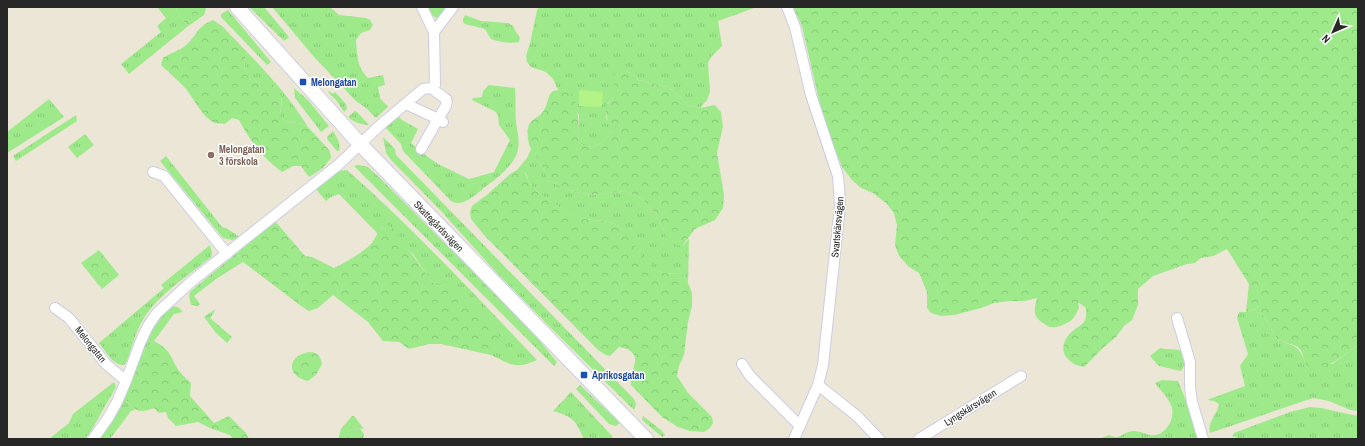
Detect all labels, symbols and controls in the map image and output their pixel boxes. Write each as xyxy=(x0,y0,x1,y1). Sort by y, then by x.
north arrow xyxy=(1313,12,1353,52)
text: N xyxy=(1319,32,1333,46)
place label: Melongatan xyxy=(311,76,357,89)
marker: Melongatan xyxy=(298,77,308,87)
place label: Melongatan 3 förskola xyxy=(219,143,265,168)
marker: Melongatan 3 förskola xyxy=(206,150,216,160)
street label: Svartskärsvägen xyxy=(828,196,847,258)
street label: Skattegårdsvägen xyxy=(411,198,466,255)
street label: Melongatan xyxy=(72,324,109,365)
place label: Aprikosgatan xyxy=(592,369,644,382)
marker: Aprikosgatan xyxy=(579,370,589,380)
street label: Lyngskärsvägen xyxy=(942,386,999,429)

